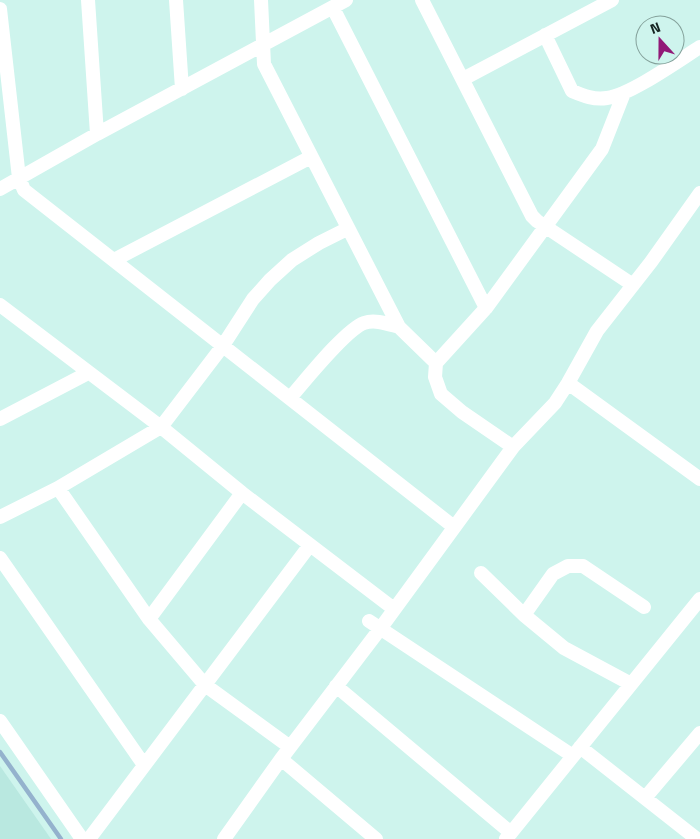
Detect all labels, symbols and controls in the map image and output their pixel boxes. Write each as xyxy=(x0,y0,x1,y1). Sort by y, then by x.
north arrow xyxy=(635,15,685,65)
text: N xyxy=(647,16,663,39)

